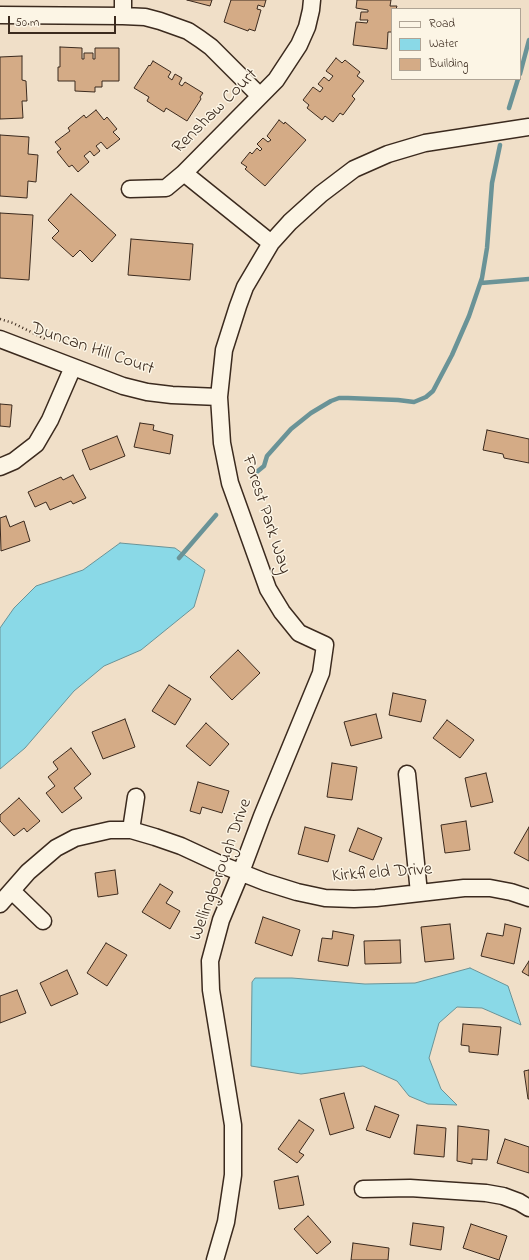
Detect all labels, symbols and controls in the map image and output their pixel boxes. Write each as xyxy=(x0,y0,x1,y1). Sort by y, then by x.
scale bar xyxy=(10,8,118,34)
legend xyxy=(391,8,521,80)
text: 50 m xyxy=(15,14,39,32)
text: Road xyxy=(429,15,455,33)
text: Water xyxy=(429,35,458,53)
text: Building xyxy=(429,55,468,73)
street label: Renshaw Court xyxy=(169,65,263,159)
street label: Duncan Hill Court xyxy=(28,319,156,381)
street label: Forest Park Way xyxy=(236,453,294,577)
street label: Wellingborough Drive xyxy=(186,796,258,944)
street label: Kirkfield Drive xyxy=(331,860,433,888)

